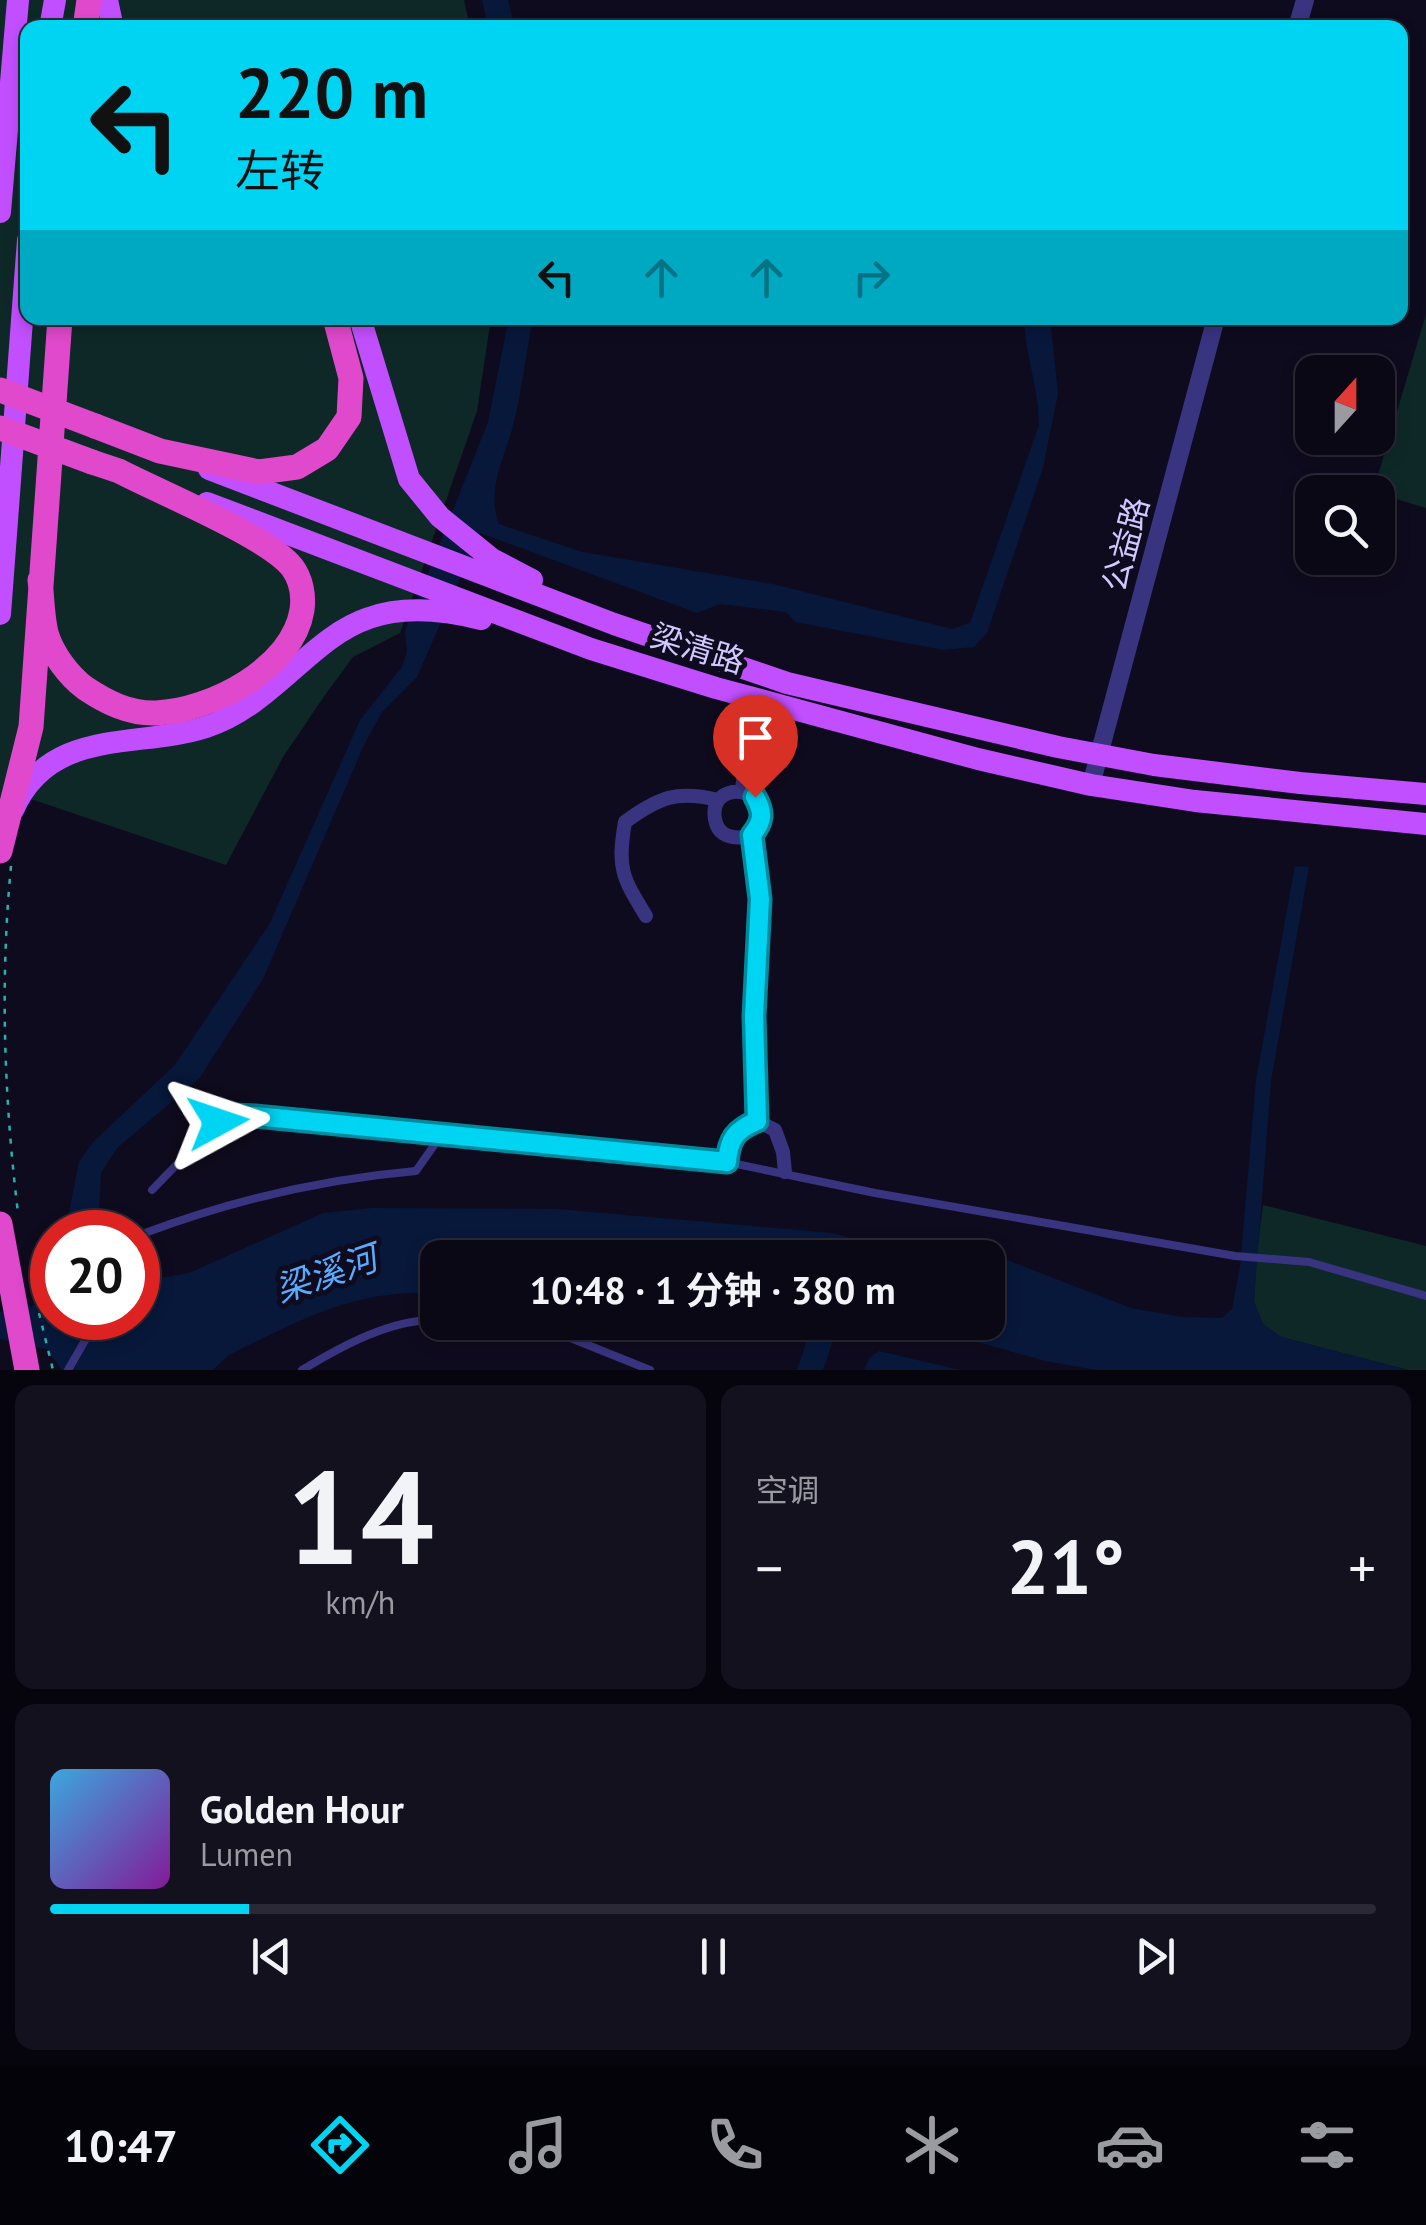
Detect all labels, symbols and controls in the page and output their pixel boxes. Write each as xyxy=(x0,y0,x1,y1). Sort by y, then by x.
text: 220 m xyxy=(235,47,428,137)
icon: left xyxy=(70,60,200,190)
text: 左转 xyxy=(235,141,325,199)
icon: left xyxy=(529,250,584,305)
icon: ahead xyxy=(634,250,689,305)
icon: ahead xyxy=(739,250,794,305)
icon: right xyxy=(844,250,899,305)
north arrow xyxy=(1295,355,1395,455)
map controls xyxy=(1295,355,1395,575)
button: search xyxy=(1295,475,1395,575)
street label: 公益路 xyxy=(1092,492,1158,596)
street label: 梁清路 xyxy=(646,614,750,682)
pin xyxy=(713,695,798,798)
icon: arrive xyxy=(728,710,783,765)
position arrow xyxy=(166,1070,270,1174)
speed limit sign: 20 xyxy=(30,1210,160,1340)
water label: 梁溪河 xyxy=(269,1232,389,1312)
text: 10:48 · 1 分钟 · 380 m xyxy=(529,1265,896,1314)
text: 14 xyxy=(287,1432,434,1600)
text: 空调 xyxy=(756,1469,820,1511)
text: 21° xyxy=(1007,1518,1125,1615)
text: − xyxy=(756,1532,783,1603)
text: + xyxy=(1348,1532,1376,1603)
text: km/h xyxy=(325,1581,395,1623)
text: Golden Hour xyxy=(200,1784,404,1833)
text: Lumen xyxy=(200,1833,293,1875)
icon: previous xyxy=(244,1929,299,1984)
icon: pause xyxy=(686,1929,741,1984)
icon: next xyxy=(1128,1929,1183,1984)
icon: directions xyxy=(305,2110,375,2180)
icon: music xyxy=(503,2110,573,2180)
icon: phone xyxy=(700,2110,770,2180)
icon: climate xyxy=(897,2110,967,2180)
icon: car xyxy=(1095,2110,1165,2180)
icon: filters xyxy=(1292,2110,1362,2180)
text: 10:47 xyxy=(64,2116,178,2174)

